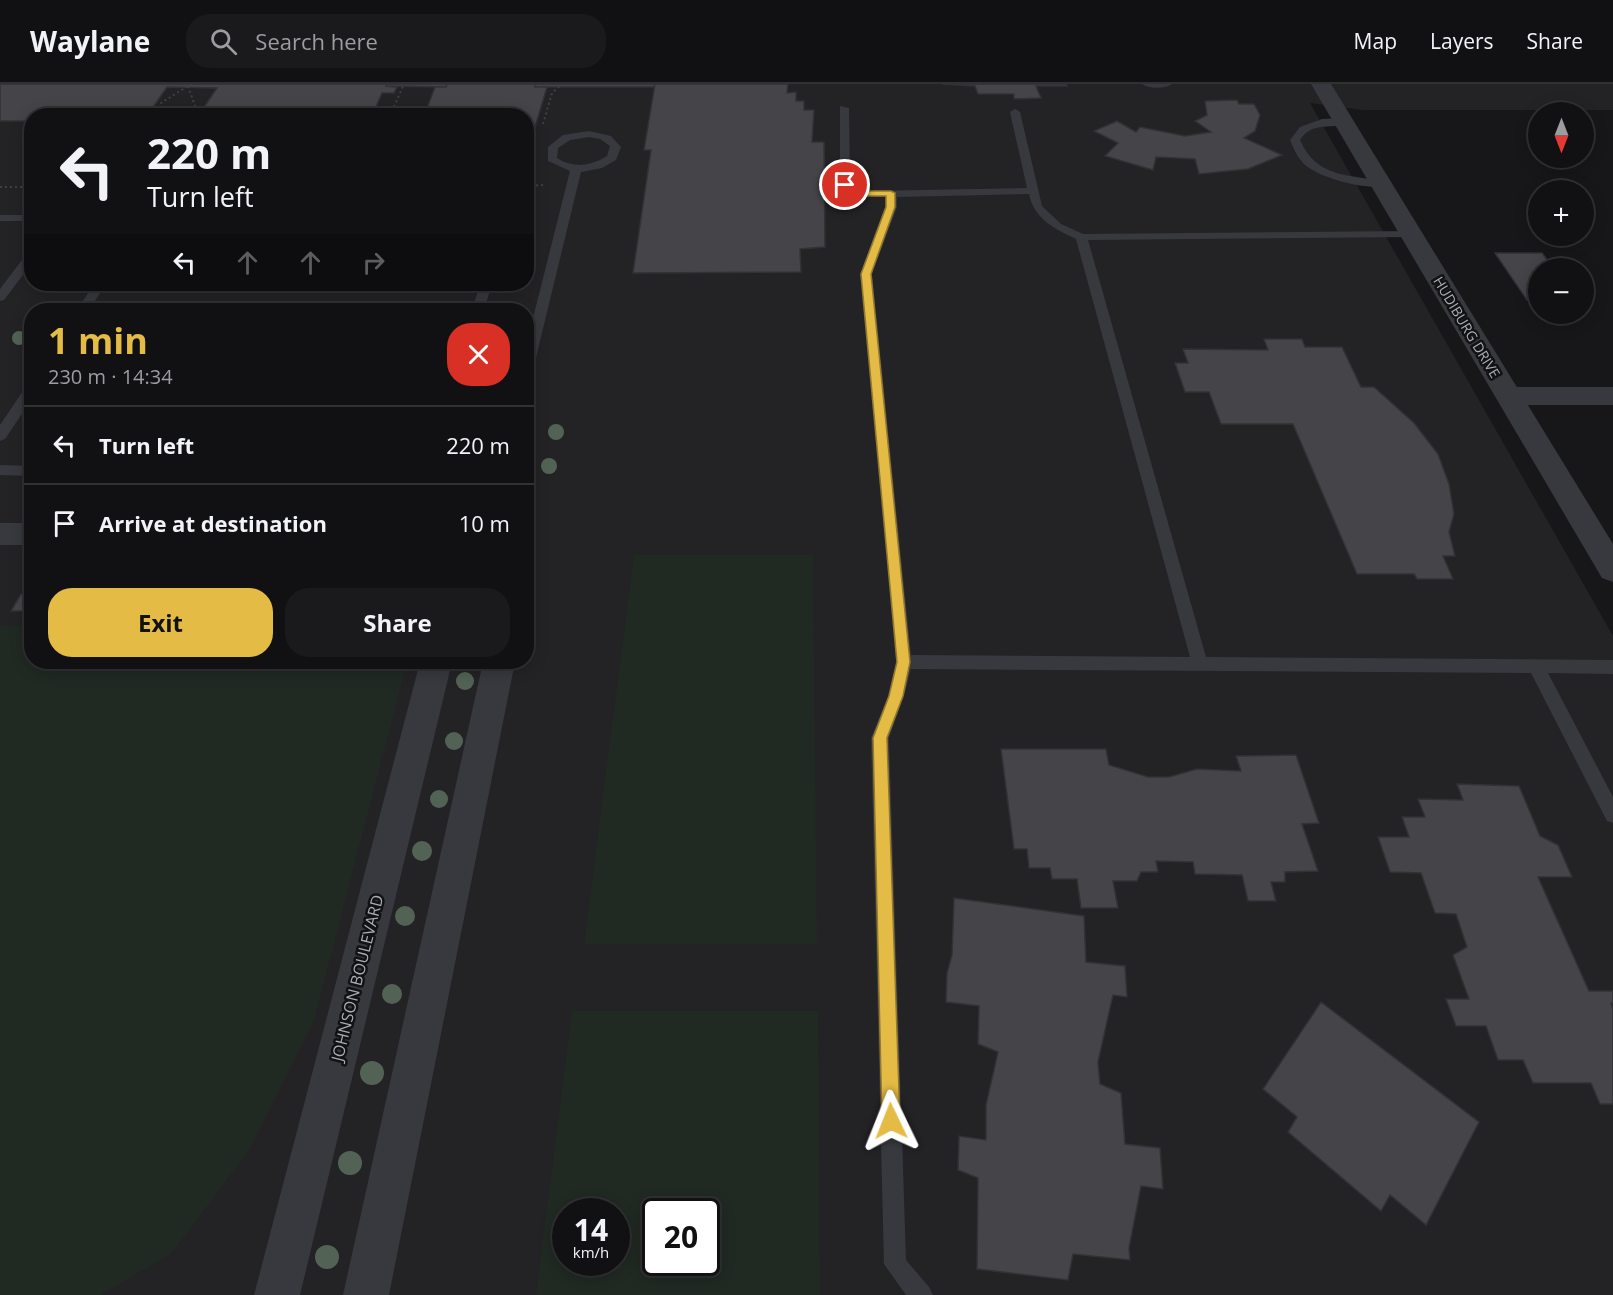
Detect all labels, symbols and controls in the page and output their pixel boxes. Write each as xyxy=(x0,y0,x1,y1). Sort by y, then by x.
search box xyxy=(186,14,606,68)
text: Waylane xyxy=(30,22,150,60)
icon: search xyxy=(207,25,240,58)
text: Search here xyxy=(255,26,378,56)
text: Map xyxy=(1354,27,1397,55)
text: Layers xyxy=(1430,27,1494,55)
text: Share xyxy=(1527,27,1583,55)
north arrow xyxy=(1528,102,1594,168)
map controls xyxy=(1528,102,1594,324)
text: 220 m xyxy=(147,124,271,181)
icon: left xyxy=(48,132,126,210)
pin xyxy=(819,159,870,210)
icon: arrive xyxy=(828,168,861,201)
text: Turn left xyxy=(147,178,254,215)
button: + xyxy=(1528,180,1594,246)
icon: left xyxy=(168,246,201,279)
icon: ahead xyxy=(231,246,264,279)
icon: ahead xyxy=(294,246,327,279)
icon: right xyxy=(357,246,390,279)
button: − xyxy=(1528,258,1594,324)
street label: HUDIBURG DRIVE xyxy=(1429,273,1505,381)
text: 1 min xyxy=(48,316,148,365)
button: close xyxy=(447,323,510,386)
text: 230 m · 14:34 xyxy=(48,363,173,390)
icon: left xyxy=(48,429,81,462)
text: Turn left xyxy=(99,430,194,460)
text: 220 m xyxy=(446,430,510,460)
icon: arrive xyxy=(48,507,81,540)
text: Arrive at destination xyxy=(99,508,327,538)
text: 10 m xyxy=(459,508,510,538)
button: Exit xyxy=(48,588,273,657)
button: Share xyxy=(285,588,510,657)
street label: JOHNSON BOULEVARD xyxy=(325,892,388,1065)
position arrow xyxy=(859,1089,923,1153)
speed limit sign: 20 xyxy=(642,1198,720,1276)
text: 14 xyxy=(574,1209,608,1250)
text: km/h xyxy=(573,1242,609,1262)

